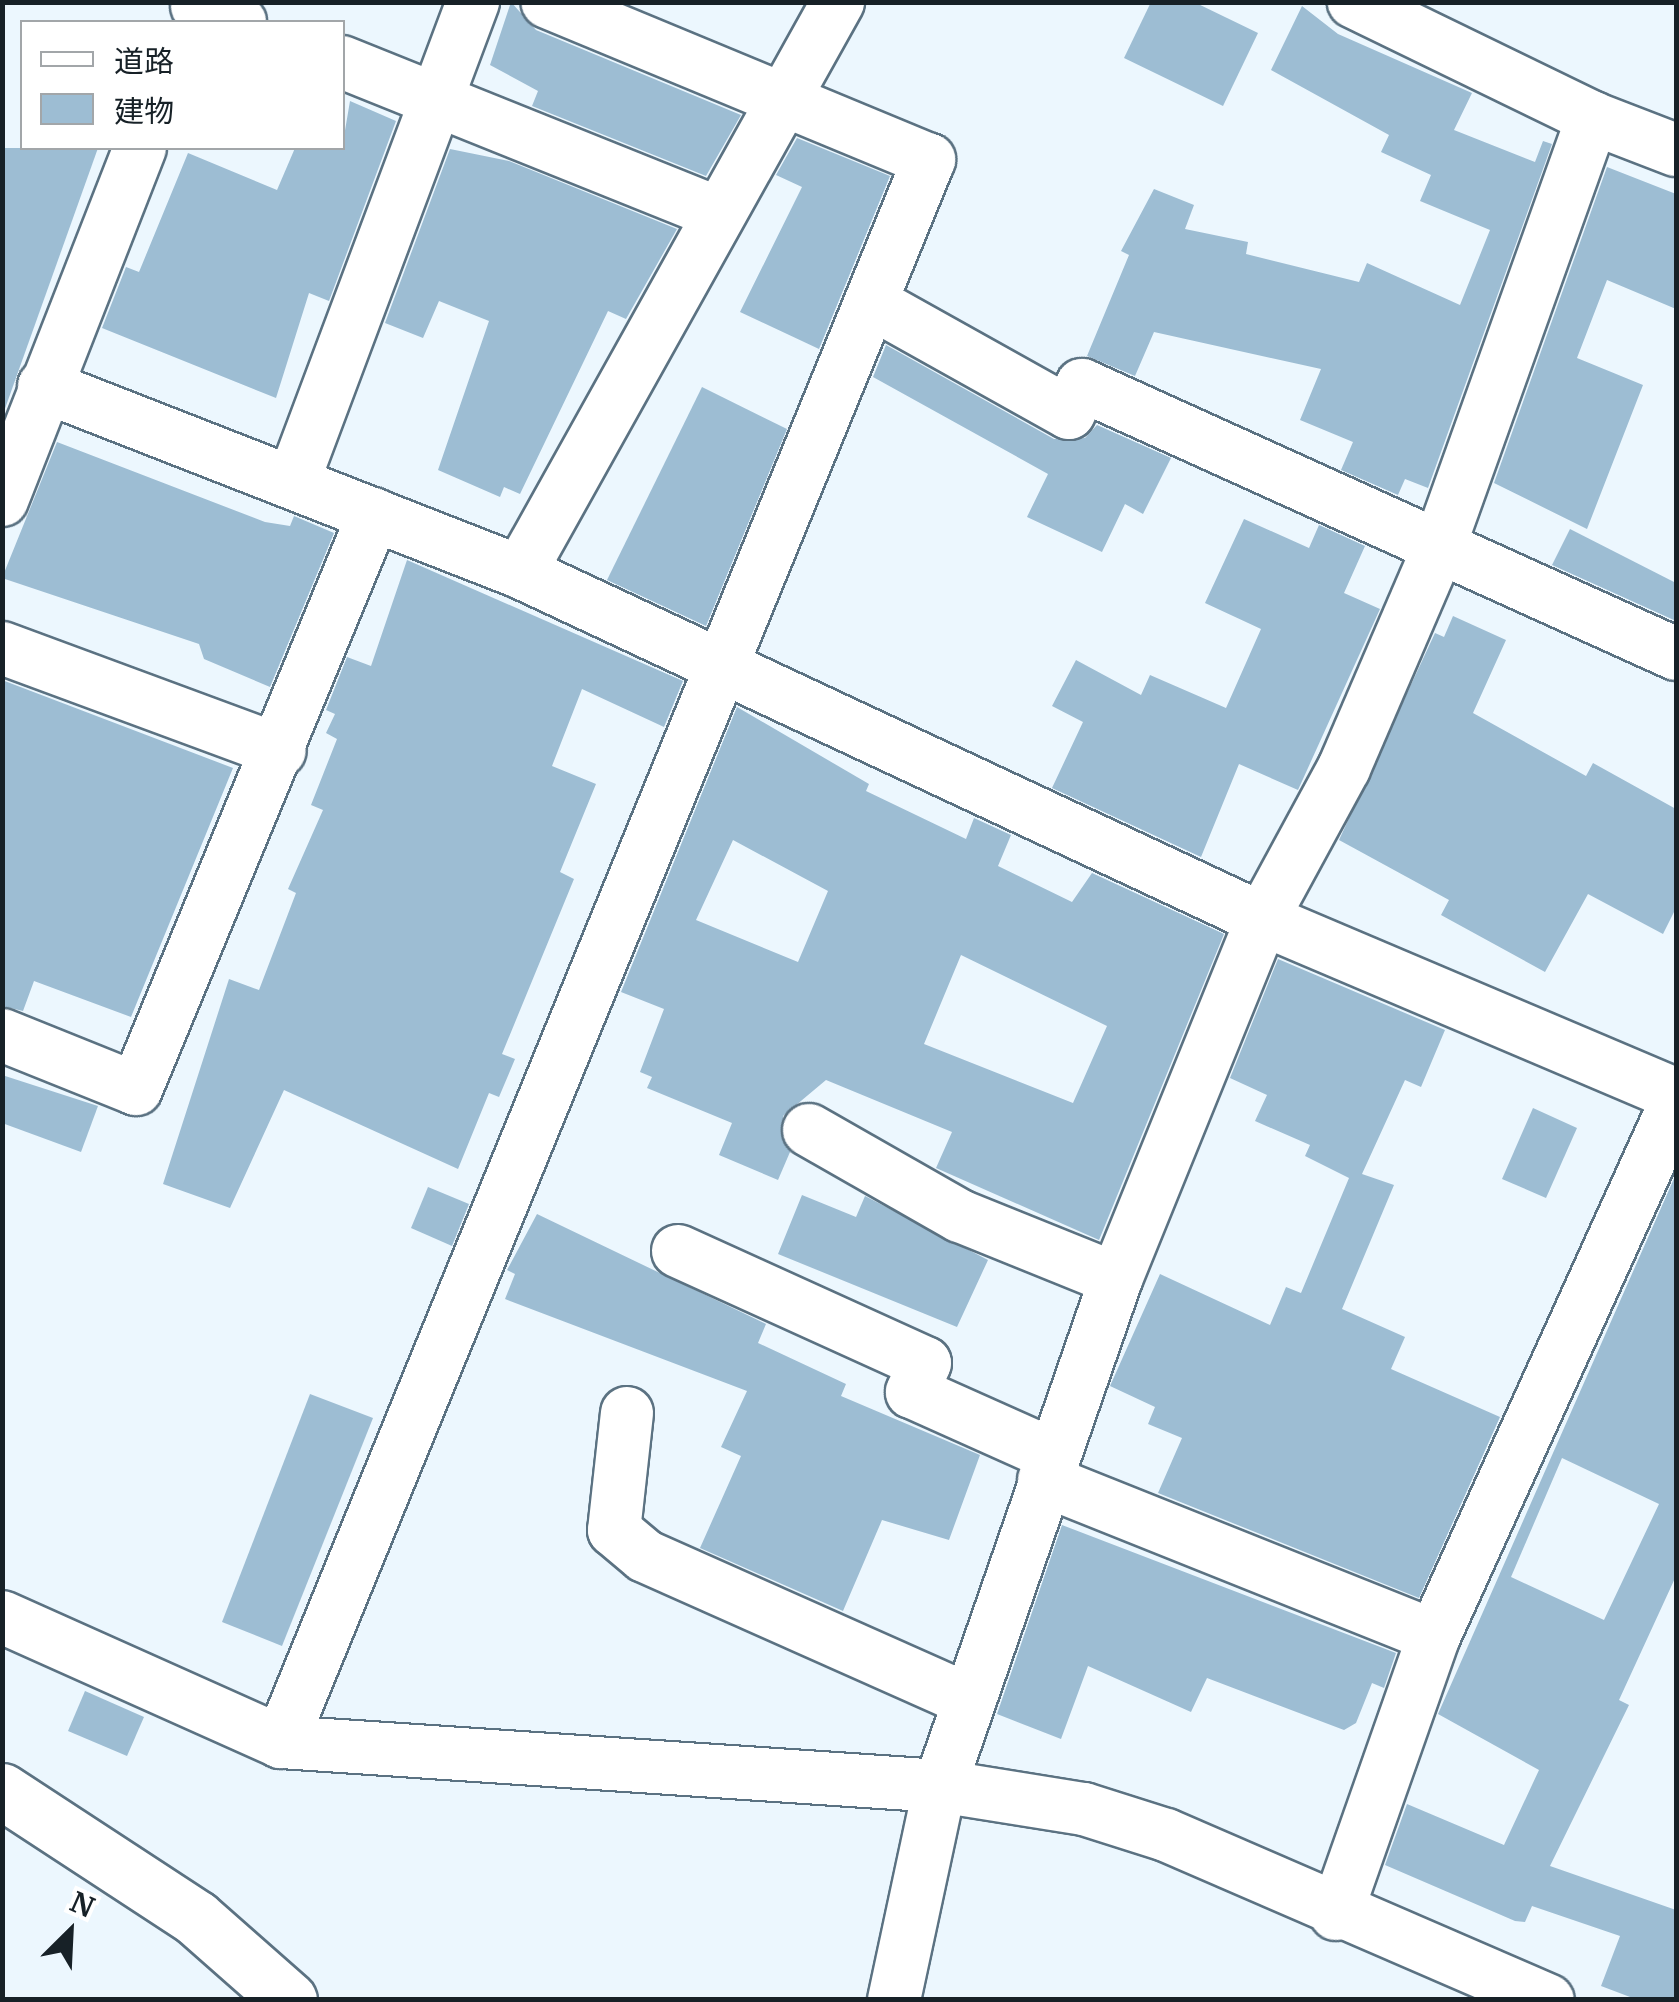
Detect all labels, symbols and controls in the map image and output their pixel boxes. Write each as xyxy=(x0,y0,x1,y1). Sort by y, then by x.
legend xyxy=(20,20,345,150)
text: 道路 xyxy=(114,42,174,80)
text: 建物 xyxy=(114,92,174,130)
north arrow xyxy=(20,1882,120,1982)
text: N xyxy=(65,1884,100,1926)

